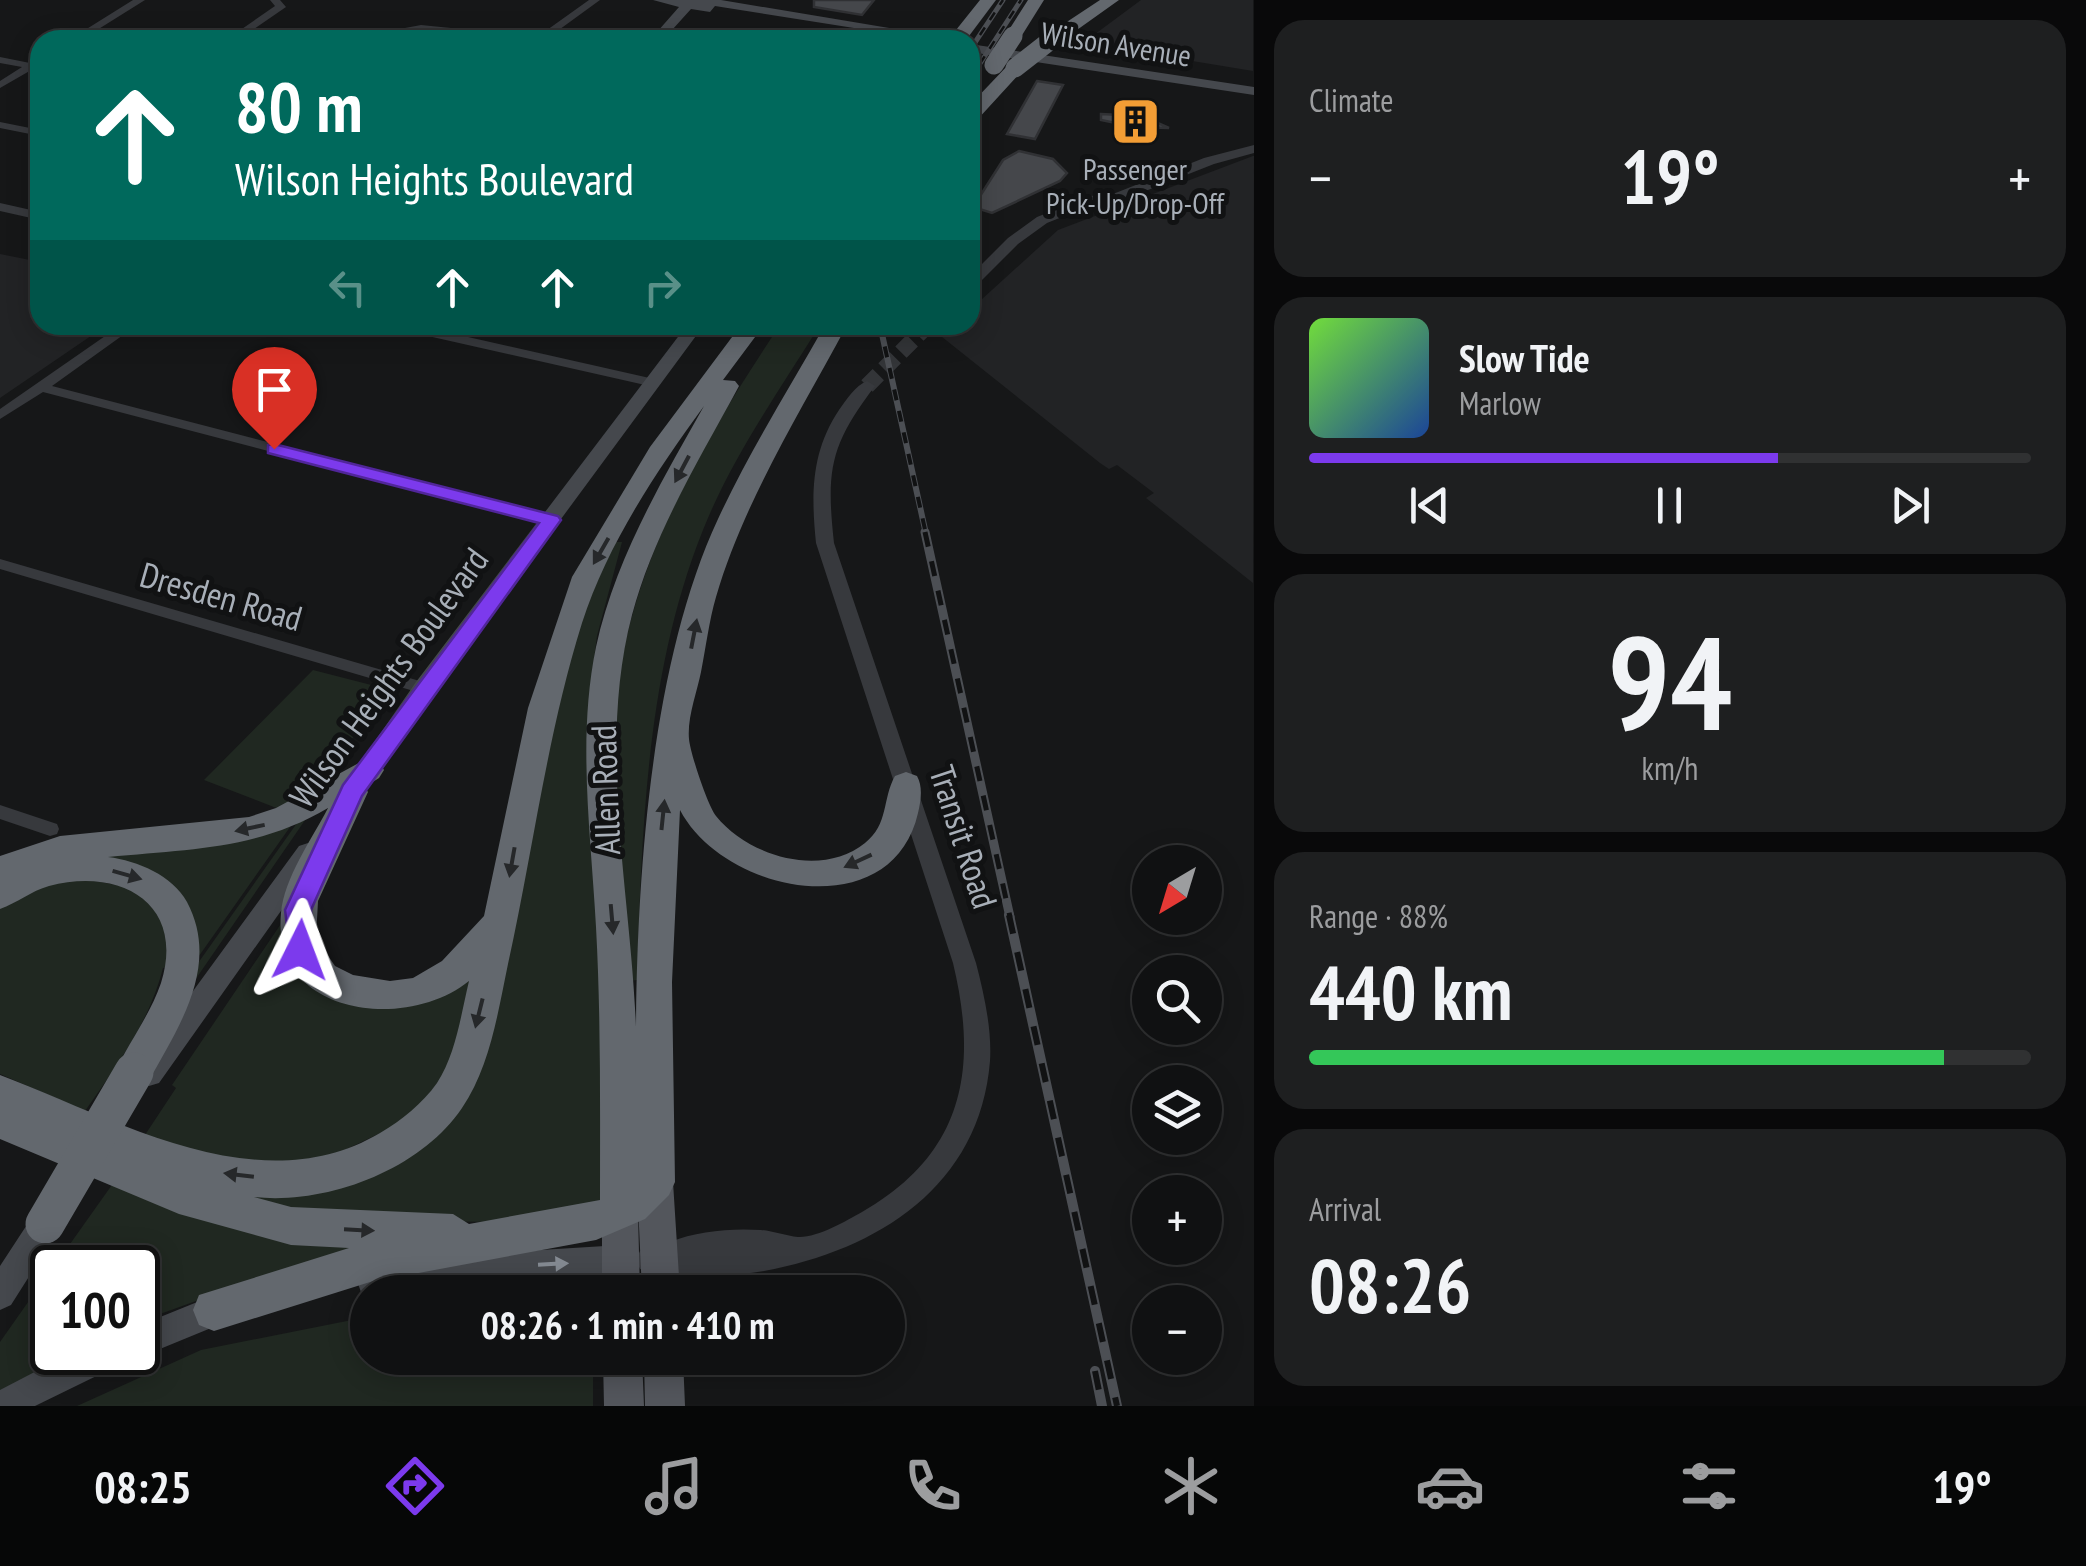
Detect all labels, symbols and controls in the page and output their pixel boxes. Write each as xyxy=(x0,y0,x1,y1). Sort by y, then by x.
street label: Wilson Avenue xyxy=(1038,12,1194,75)
text: 80 m xyxy=(235,61,363,151)
icon: ahead xyxy=(70,70,200,200)
text: Climate xyxy=(1309,79,1393,121)
building icon: Passenger Pick-Up/Drop-Off xyxy=(1109,95,1161,147)
text: 19° xyxy=(1620,128,1720,225)
text: − xyxy=(1309,142,1332,213)
text: + xyxy=(2008,142,2031,213)
text: Wilson Heights Boulevard xyxy=(235,149,634,207)
place label: Passenger Pick-Up/Drop-Off xyxy=(1046,149,1225,222)
icon: left xyxy=(320,260,375,315)
icon: ahead xyxy=(425,260,480,315)
icon: ahead xyxy=(530,260,585,315)
icon: right xyxy=(635,260,690,315)
text: Slow Tide xyxy=(1459,333,1590,382)
pin xyxy=(232,347,317,450)
icon: arrive xyxy=(247,362,302,417)
text: Marlow xyxy=(1459,382,1541,424)
one-way arrow xyxy=(674,455,691,484)
icon: previous xyxy=(1402,478,1457,533)
icon: pause xyxy=(1642,478,1697,533)
icon: next xyxy=(1883,478,1938,533)
one-way arrow xyxy=(593,537,610,565)
street label: Wilson Heights Boulevard xyxy=(278,538,498,816)
street label: Dresden Road xyxy=(135,551,308,641)
text: 94 xyxy=(1608,598,1732,766)
one-way arrow xyxy=(687,618,702,650)
street label: Allen Road xyxy=(580,724,630,856)
text: km/h xyxy=(1642,747,1698,789)
street label: Transit Road xyxy=(919,759,1009,914)
one-way arrow xyxy=(655,799,671,830)
one-way arrow xyxy=(234,820,265,836)
north arrow xyxy=(1132,845,1222,935)
map controls xyxy=(1132,845,1222,1375)
one-way arrow xyxy=(504,846,519,878)
one-way arrow xyxy=(843,853,873,869)
one-way arrow xyxy=(112,868,142,883)
text: Range · 88% xyxy=(1309,895,1448,937)
position arrow xyxy=(248,898,352,1002)
one-way arrow xyxy=(605,904,621,935)
text: 440 km xyxy=(1309,944,1513,1041)
button: search xyxy=(1132,955,1222,1045)
one-way arrow xyxy=(470,998,486,1029)
button: layers xyxy=(1132,1065,1222,1155)
one-way arrow xyxy=(223,1167,254,1183)
button: + xyxy=(1132,1175,1222,1265)
text: Arrival xyxy=(1309,1188,1381,1230)
one-way arrow xyxy=(343,1222,375,1238)
text: 08:26 xyxy=(1309,1237,1471,1334)
speed limit sign: 100 xyxy=(30,1245,160,1375)
one-way arrow xyxy=(537,1255,569,1271)
button: − xyxy=(1132,1285,1222,1375)
text: 08:26 · 1 min · 410 m xyxy=(481,1300,774,1349)
icon: directions xyxy=(380,1451,450,1521)
icon: music xyxy=(639,1451,709,1521)
icon: phone xyxy=(898,1451,968,1521)
icon: climate xyxy=(1156,1451,1226,1521)
icon: car xyxy=(1415,1451,1485,1521)
icon: filters xyxy=(1674,1451,1744,1521)
text: 08:25 xyxy=(94,1457,192,1515)
text: 19° xyxy=(1932,1457,1992,1515)

